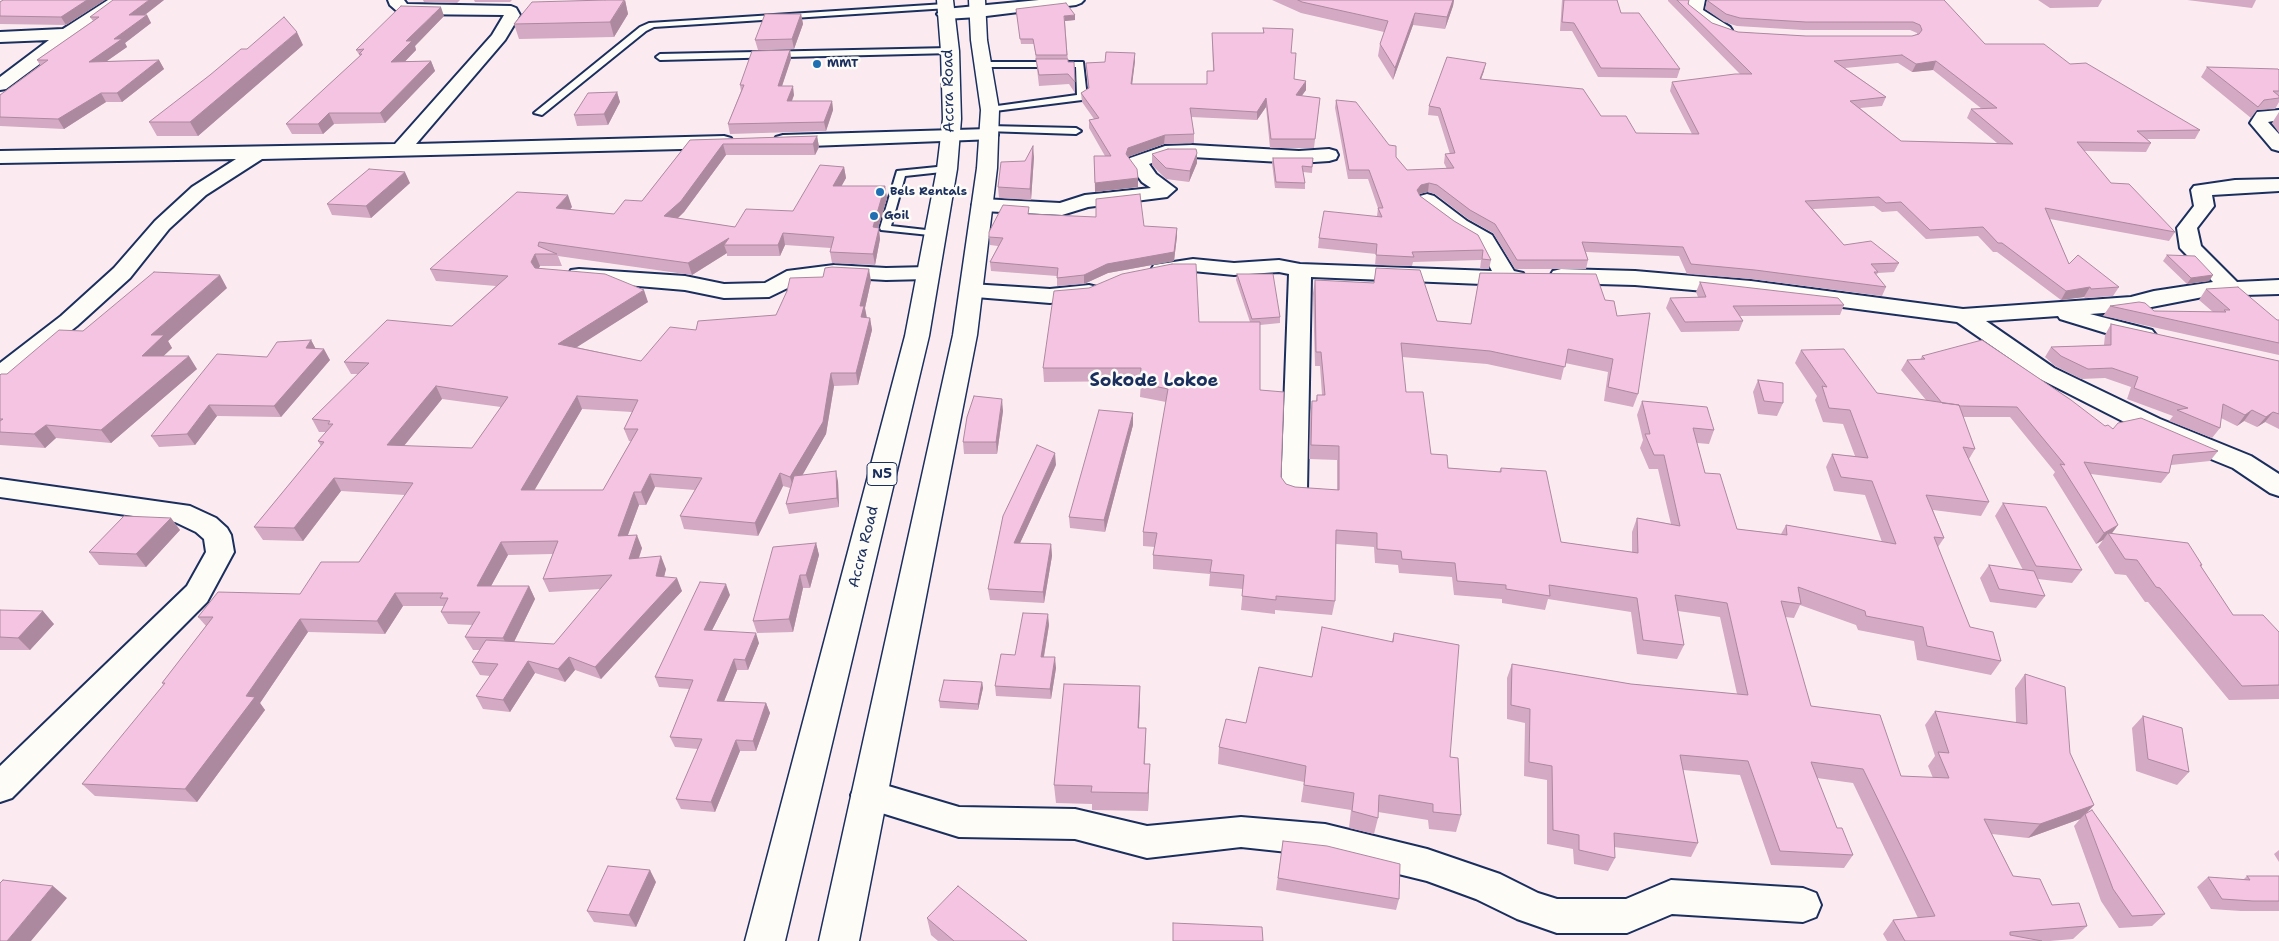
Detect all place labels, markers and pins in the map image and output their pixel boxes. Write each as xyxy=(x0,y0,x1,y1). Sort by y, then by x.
place label: MMT xyxy=(827,57,859,71)
marker: MMT xyxy=(811,58,823,70)
place label: Bels Rentals xyxy=(890,185,967,199)
marker: Bels Rentals xyxy=(874,186,886,198)
place label: Goil xyxy=(884,209,909,223)
marker: Goil xyxy=(868,210,880,222)

